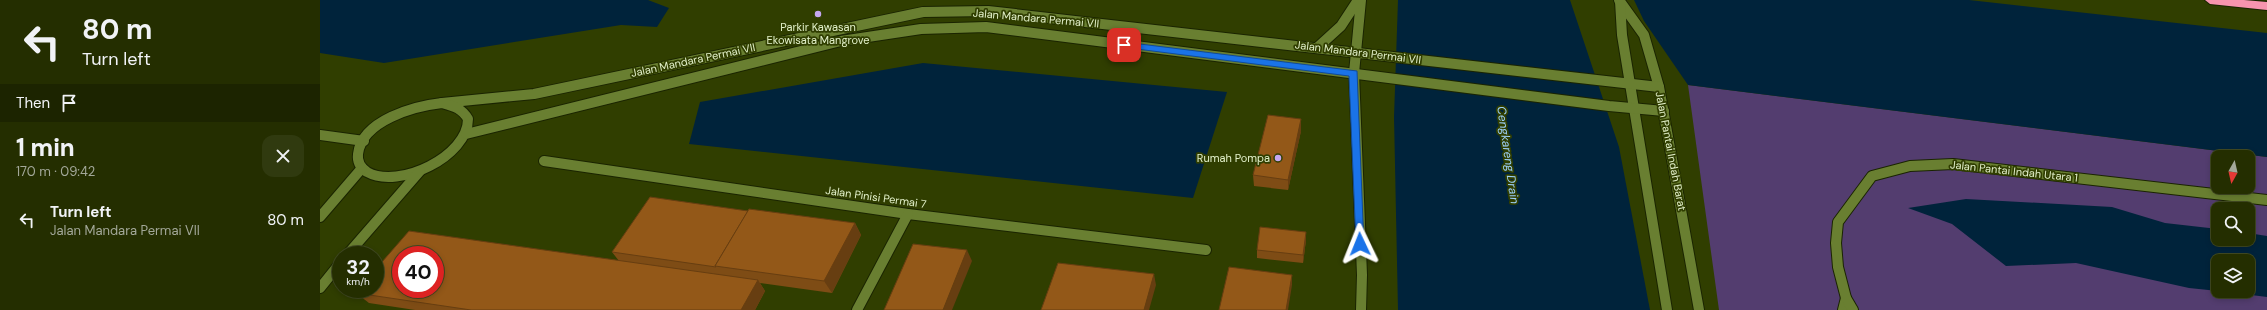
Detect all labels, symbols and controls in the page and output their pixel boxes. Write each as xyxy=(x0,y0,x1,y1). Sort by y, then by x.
street label: Jalan Mandara Permai VII xyxy=(972,5,1100,31)
marker: Parkir Kawasan Ekowisata Mangrove xyxy=(813,9,823,19)
text: 80 m xyxy=(82,11,152,48)
icon: left xyxy=(16,16,68,68)
place label: Parkir Kawasan Ekowisata Mangrove xyxy=(767,20,869,47)
pin xyxy=(1107,28,1141,62)
icon: arrive xyxy=(1113,34,1135,56)
street label: Jalan Mandara Permai VII xyxy=(1294,37,1422,67)
street label: Jalan Mandara Permai VII xyxy=(630,40,756,80)
text: Turn left xyxy=(82,47,151,71)
street label: Jalan Pantai Indah Barat xyxy=(1653,90,1689,212)
icon: arrive xyxy=(58,92,80,114)
text: Then xyxy=(16,93,50,113)
water label: Cengkareng Drain xyxy=(1493,105,1523,205)
text: 1 min xyxy=(16,132,75,163)
button: close xyxy=(262,135,304,177)
north arrow xyxy=(2211,150,2255,194)
map controls xyxy=(2211,150,2255,298)
place label: Rumah Pompa xyxy=(1197,151,1270,165)
marker: Rumah Pompa xyxy=(1273,153,1283,163)
street label: Jalan Pantai Indah Utara 1 xyxy=(1949,157,2079,185)
text: 170 m · 09:42 xyxy=(16,163,95,180)
street label: Jalan Pinisi Permai 7 xyxy=(825,183,928,211)
text: Turn left xyxy=(50,202,111,222)
button: search xyxy=(2211,202,2255,246)
icon: left xyxy=(16,209,38,231)
text: 80 m xyxy=(267,210,304,230)
text: Jalan Mandara Permai VII xyxy=(50,222,200,239)
position arrow xyxy=(1339,223,1381,265)
speed limit sign: 40 xyxy=(392,246,444,298)
text: 32 xyxy=(346,254,370,280)
button: layers xyxy=(2211,254,2255,298)
text: km/h xyxy=(346,275,370,288)

